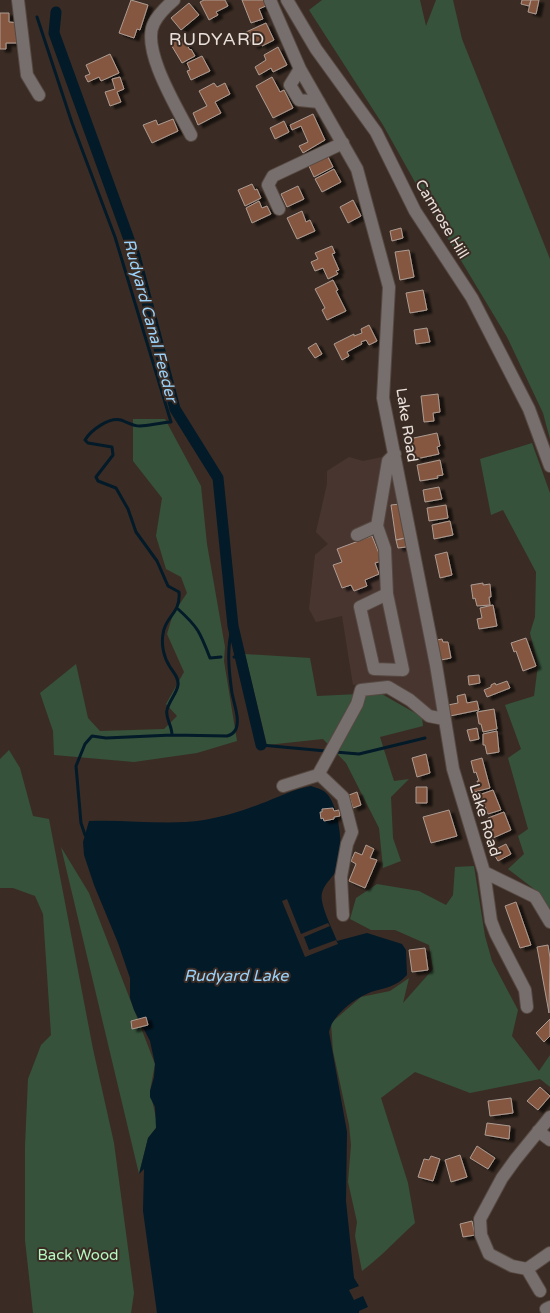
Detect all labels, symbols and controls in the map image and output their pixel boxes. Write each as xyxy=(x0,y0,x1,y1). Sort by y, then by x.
district label: RUDYARD xyxy=(169,28,265,50)
street label: Camrose Hill xyxy=(411,176,473,262)
water label: Rudyard Canal Feeder xyxy=(119,236,182,406)
street label: Lake Road xyxy=(392,386,422,464)
street label: Lake Road xyxy=(465,781,505,859)
water label: Rudyard Lake xyxy=(184,966,289,986)
park label: Back Wood xyxy=(37,1246,119,1264)

